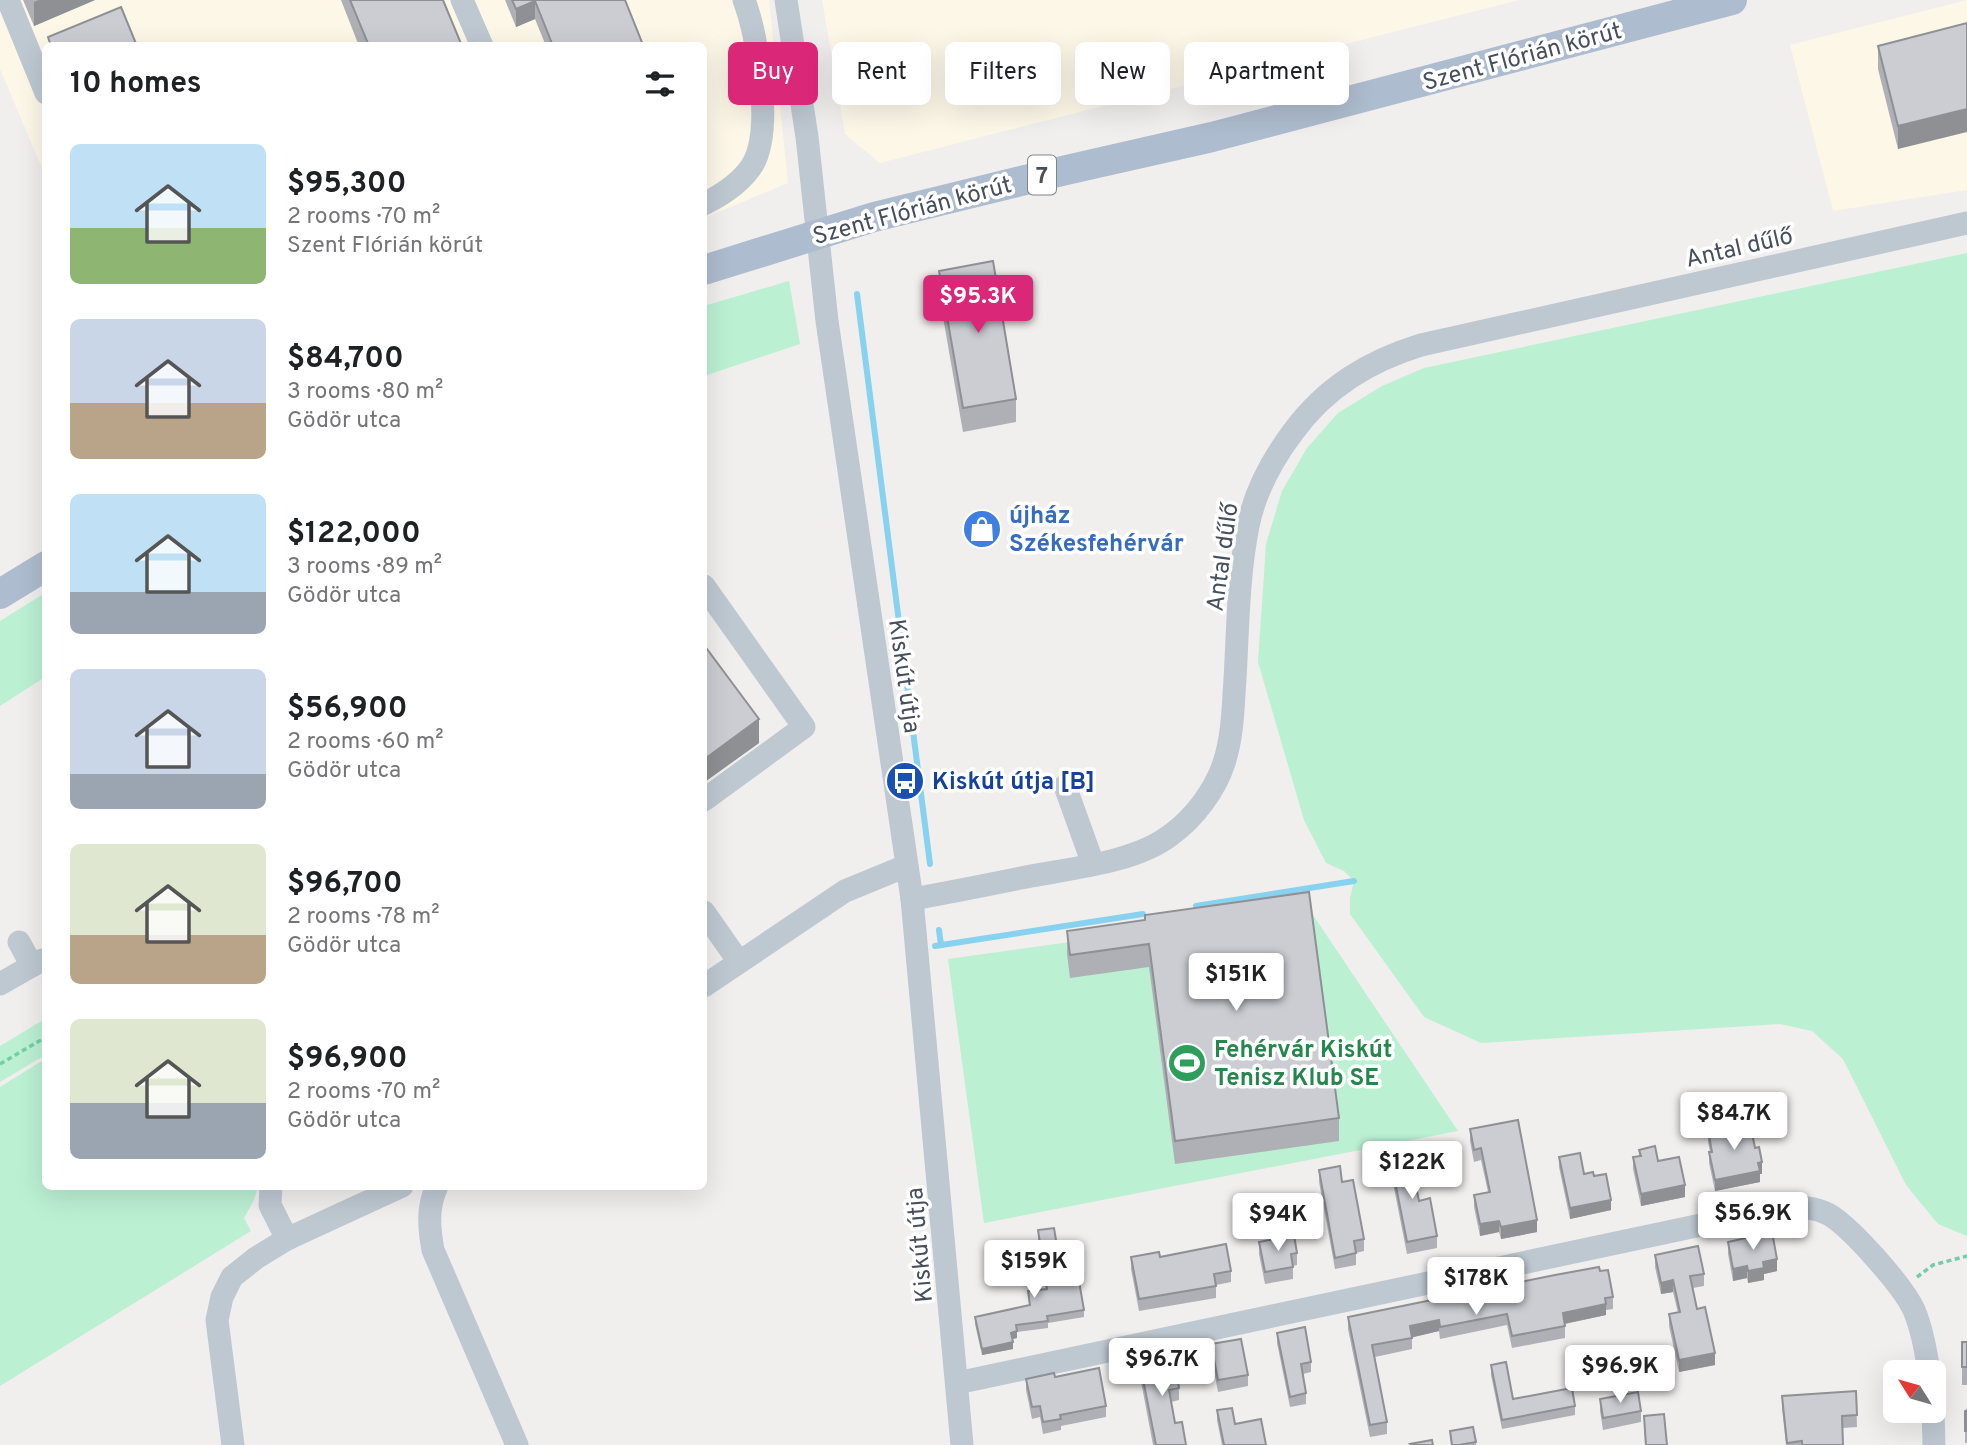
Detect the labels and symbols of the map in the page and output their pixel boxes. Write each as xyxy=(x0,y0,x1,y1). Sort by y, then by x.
street label: Szent Flórián körút xyxy=(1420,17,1625,99)
road number: 7 xyxy=(1028,156,1056,194)
street label: Szent Flórián körút xyxy=(810,171,1015,253)
street label: Antal dűlő xyxy=(1683,222,1798,276)
pin: $95.3K xyxy=(921,276,1035,335)
street label: Antal dűlő xyxy=(1202,499,1247,614)
place label: újház Székesfehérvár xyxy=(1009,502,1184,560)
shop icon: újház Székesfehérvár xyxy=(961,508,1003,550)
street label: Kiskút útja xyxy=(880,617,926,735)
bus stop icon: Kiskút útja [B] xyxy=(884,760,926,802)
place label: Kiskút útja [B] xyxy=(932,768,1095,798)
pin: $151K xyxy=(1187,954,1285,1013)
place label: Fehérvár Kiskút Tenisz Klub SE xyxy=(1214,1036,1392,1094)
sports icon: Fehérvár Kiskút Tenisz Klub SE xyxy=(1166,1042,1208,1084)
pin: $84.7K xyxy=(1677,1092,1791,1152)
pin: $122K xyxy=(1363,1142,1461,1201)
street label: Kiskút útja xyxy=(901,1186,941,1303)
pin: $56.9K xyxy=(1696,1192,1810,1252)
pin: $94K xyxy=(1237,1194,1319,1253)
pin: $159K xyxy=(985,1240,1083,1300)
pin: $178K xyxy=(1427,1258,1525,1317)
pin: $96.7K xyxy=(1105,1338,1219,1398)
pin: $96.9K xyxy=(1563,1346,1677,1405)
north arrow xyxy=(1883,1360,1946,1423)

